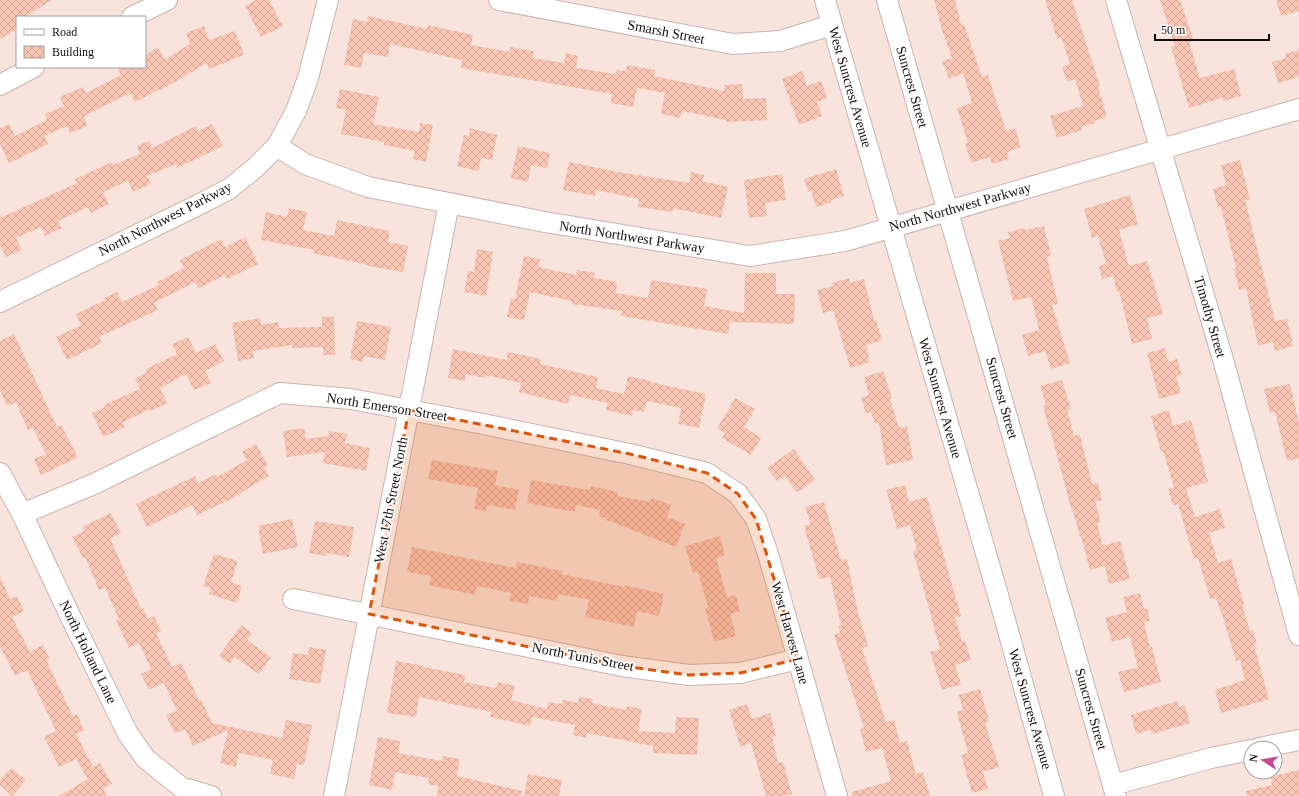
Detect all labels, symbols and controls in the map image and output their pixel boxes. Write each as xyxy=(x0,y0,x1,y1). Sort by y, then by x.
legend xyxy=(16,16,146,68)
scale bar xyxy=(1155,16,1269,42)
street label: Smarsh Street xyxy=(626,17,706,47)
text: 50 m xyxy=(1161,23,1186,37)
text: Road xyxy=(52,25,77,39)
street label: West Suncrest Avenue xyxy=(826,25,874,149)
street label: Suncrest Street xyxy=(893,44,931,130)
text: Building xyxy=(52,45,94,59)
street label: North Northwest Parkway xyxy=(96,179,234,259)
street label: North Northwest Parkway xyxy=(887,180,1033,234)
street label: North Northwest Parkway xyxy=(558,218,706,256)
street label: Timothy Street xyxy=(1191,275,1229,359)
street label: West Suncrest Avenue xyxy=(916,336,964,460)
street label: Suncrest Street xyxy=(983,355,1021,441)
street label: North Emerson Street xyxy=(326,390,449,424)
street label: West 17th Street North xyxy=(371,436,411,564)
street label: West Harvest Lane xyxy=(768,580,812,686)
street label: North Holland Lane xyxy=(57,598,119,706)
street label: North Tunis Street xyxy=(531,640,635,674)
street label: West Suncrest Avenue xyxy=(1006,647,1054,771)
street label: Suncrest Street xyxy=(1072,666,1110,752)
north arrow xyxy=(1243,740,1283,780)
text: N xyxy=(1247,753,1260,763)

